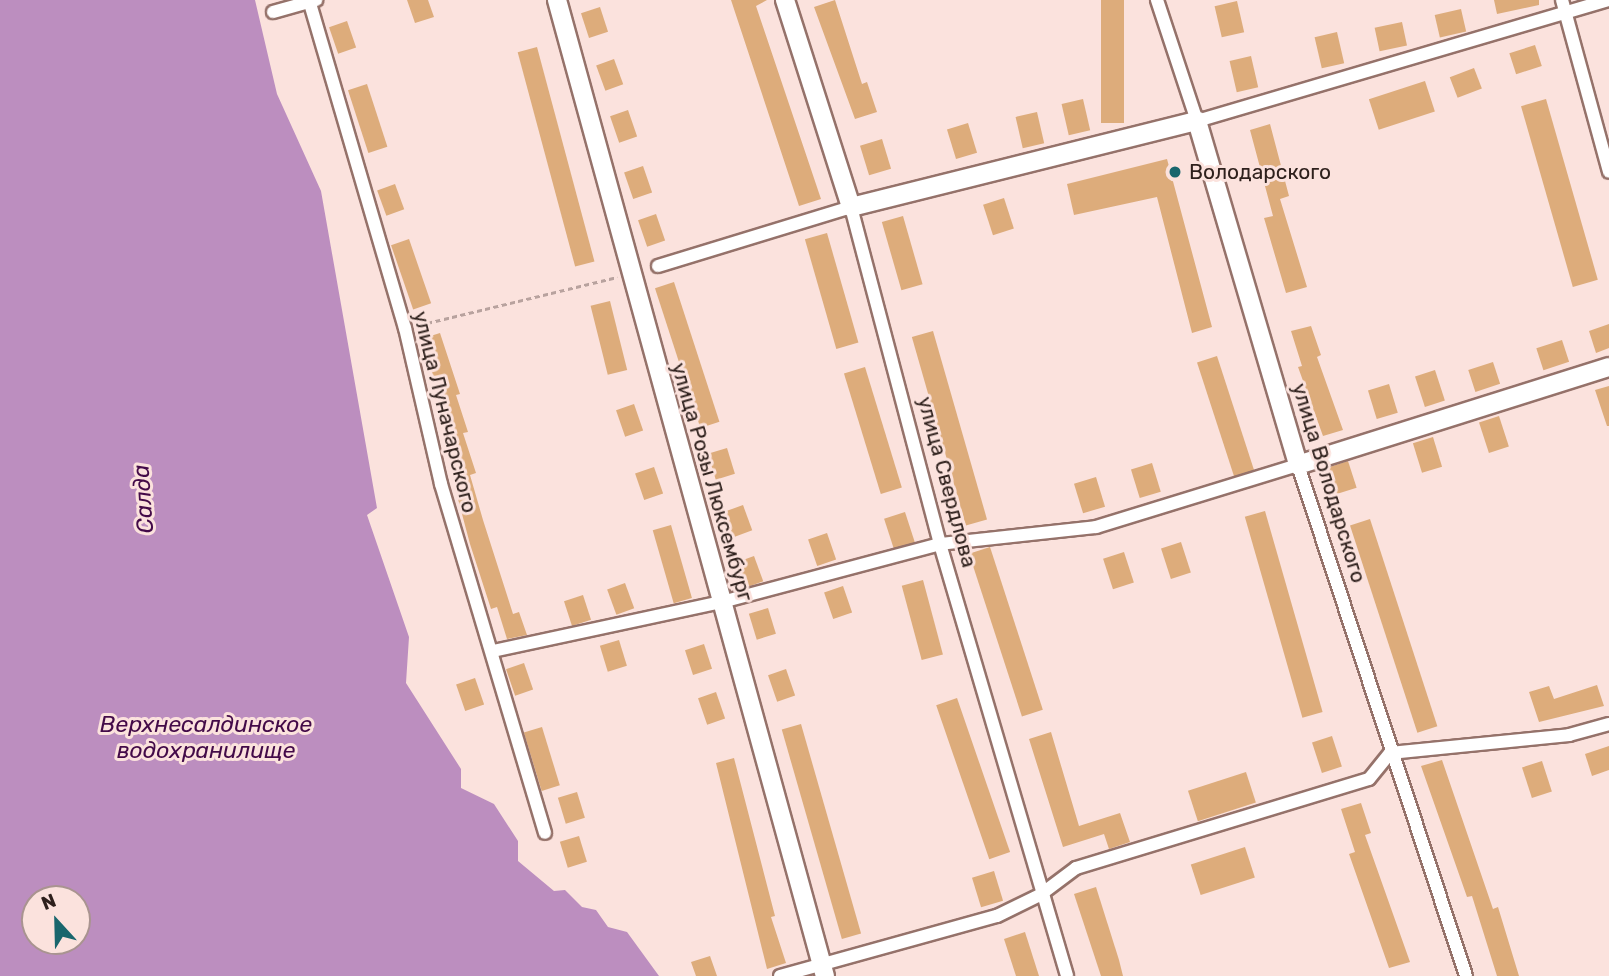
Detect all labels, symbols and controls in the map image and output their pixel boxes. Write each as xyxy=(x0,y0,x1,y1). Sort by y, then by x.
place label: Володарского xyxy=(1189,159,1331,185)
marker: Володарского xyxy=(1167,164,1183,180)
street label: улица Луначарского xyxy=(408,308,482,516)
street label: улица Розы Люксембург xyxy=(666,360,758,604)
street label: улица Володарского xyxy=(1287,380,1371,586)
street label: улица Свердлова xyxy=(912,394,982,570)
water label: Салда xyxy=(127,464,159,534)
water label: Верхнесалдинское водохранилище xyxy=(100,710,312,764)
north arrow xyxy=(21,885,91,955)
text: N xyxy=(38,889,59,915)

